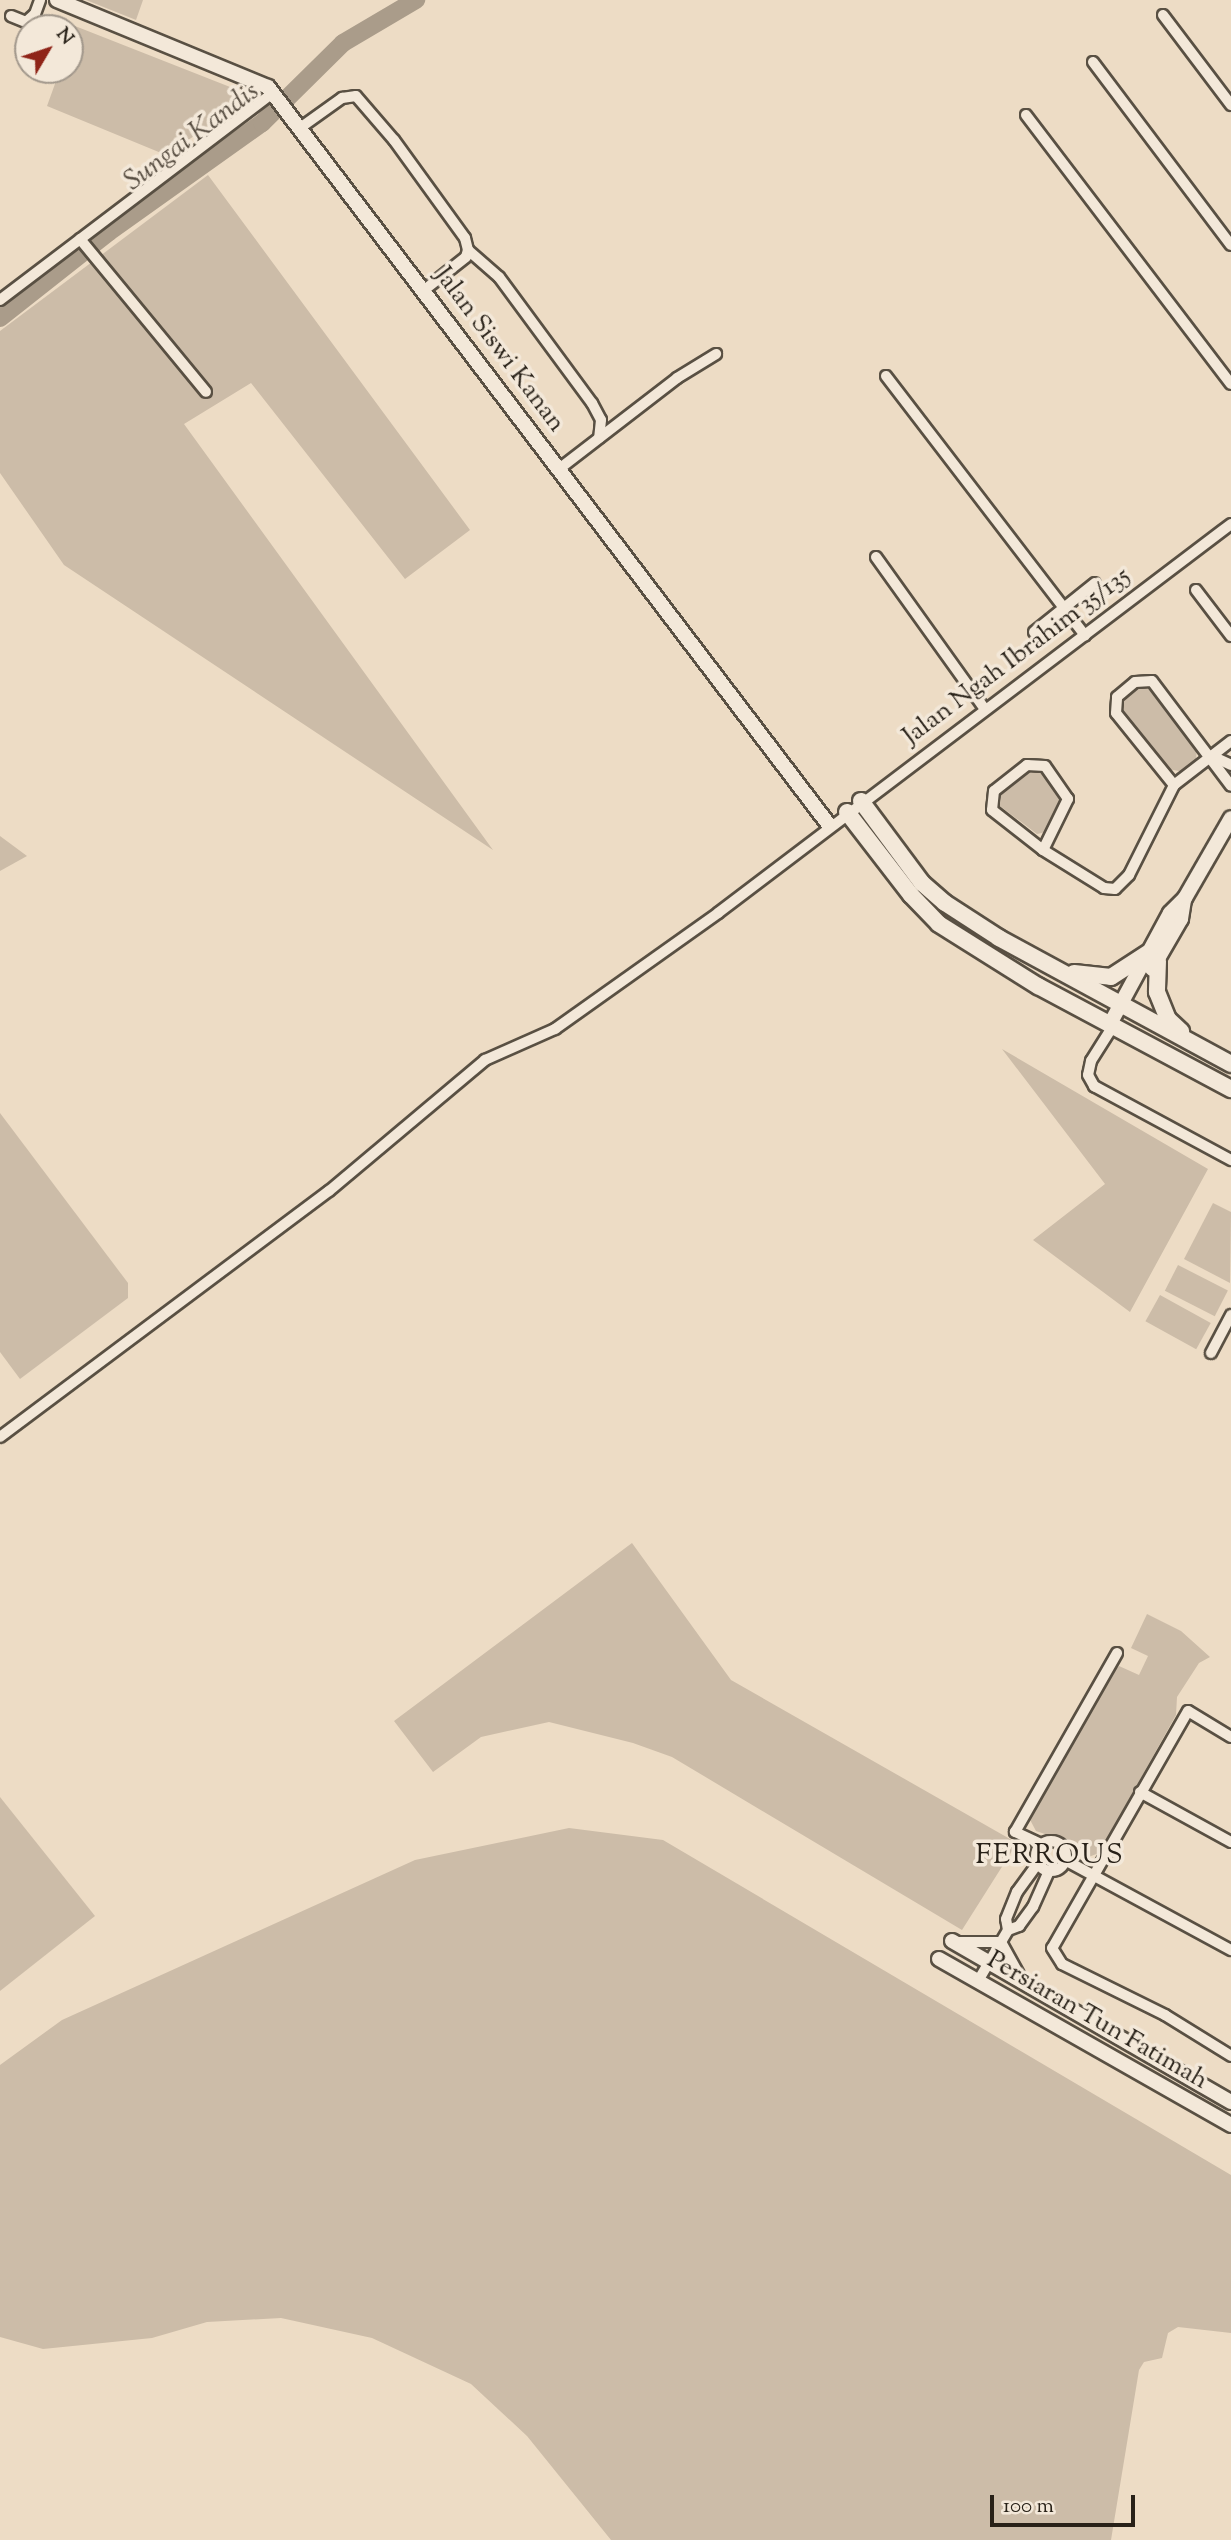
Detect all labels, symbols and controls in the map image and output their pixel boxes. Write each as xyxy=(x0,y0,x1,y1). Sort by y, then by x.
north arrow xyxy=(14,14,84,84)
text: N xyxy=(49,22,79,51)
water label: Sungai Kandis xyxy=(118,75,266,199)
street label: Jalan Siswi Kanan xyxy=(427,261,571,439)
street label: Jalan Ngah Ibrahim 35/135 xyxy=(897,561,1137,753)
district label: FERROUS xyxy=(976,1839,1124,1873)
street label: Persiaran Tun Fatimah xyxy=(981,1945,1213,2097)
scale bar xyxy=(993,2480,1138,2524)
text: 100 m xyxy=(1003,2492,1054,2522)

